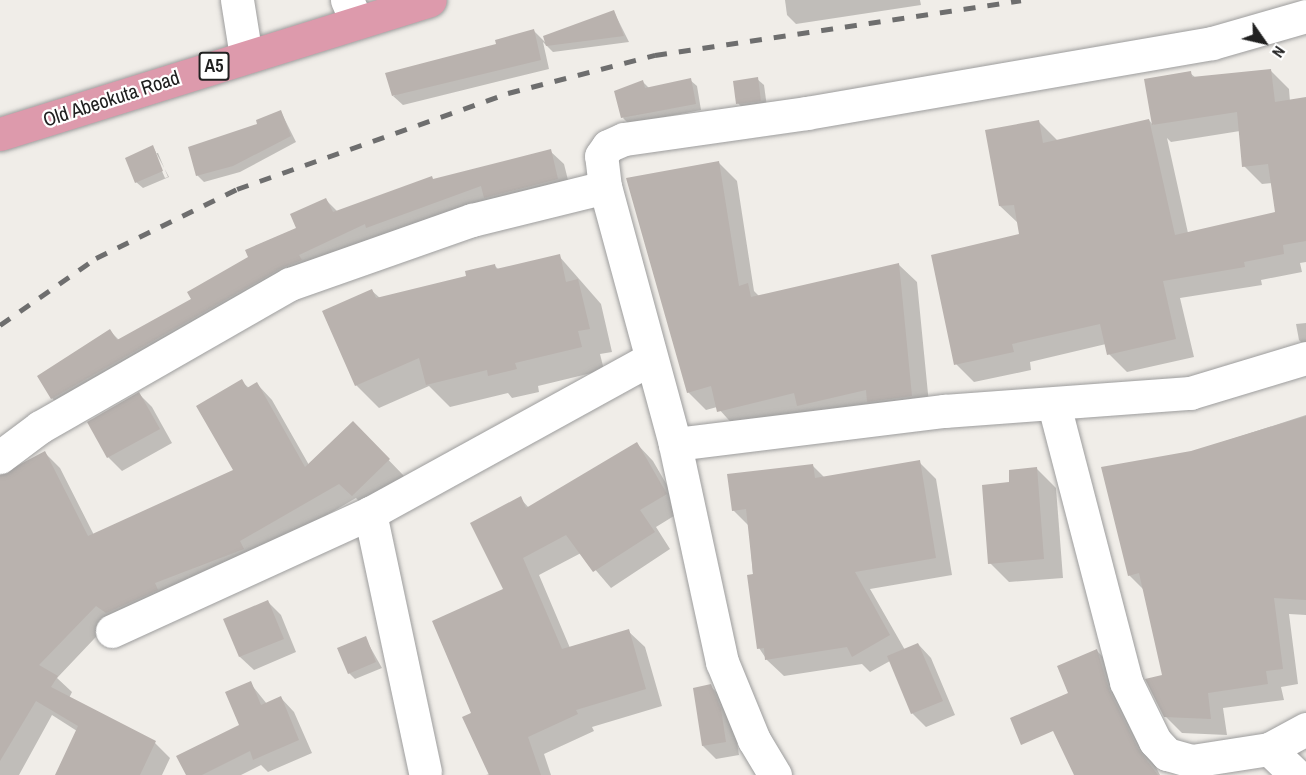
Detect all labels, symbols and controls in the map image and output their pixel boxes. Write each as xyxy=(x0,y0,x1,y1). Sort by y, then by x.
north arrow xyxy=(1234,12,1294,72)
text: N xyxy=(1267,42,1291,62)
road number: A5 xyxy=(198,51,230,81)
street label: Old Abeokuta Road xyxy=(39,64,183,132)

